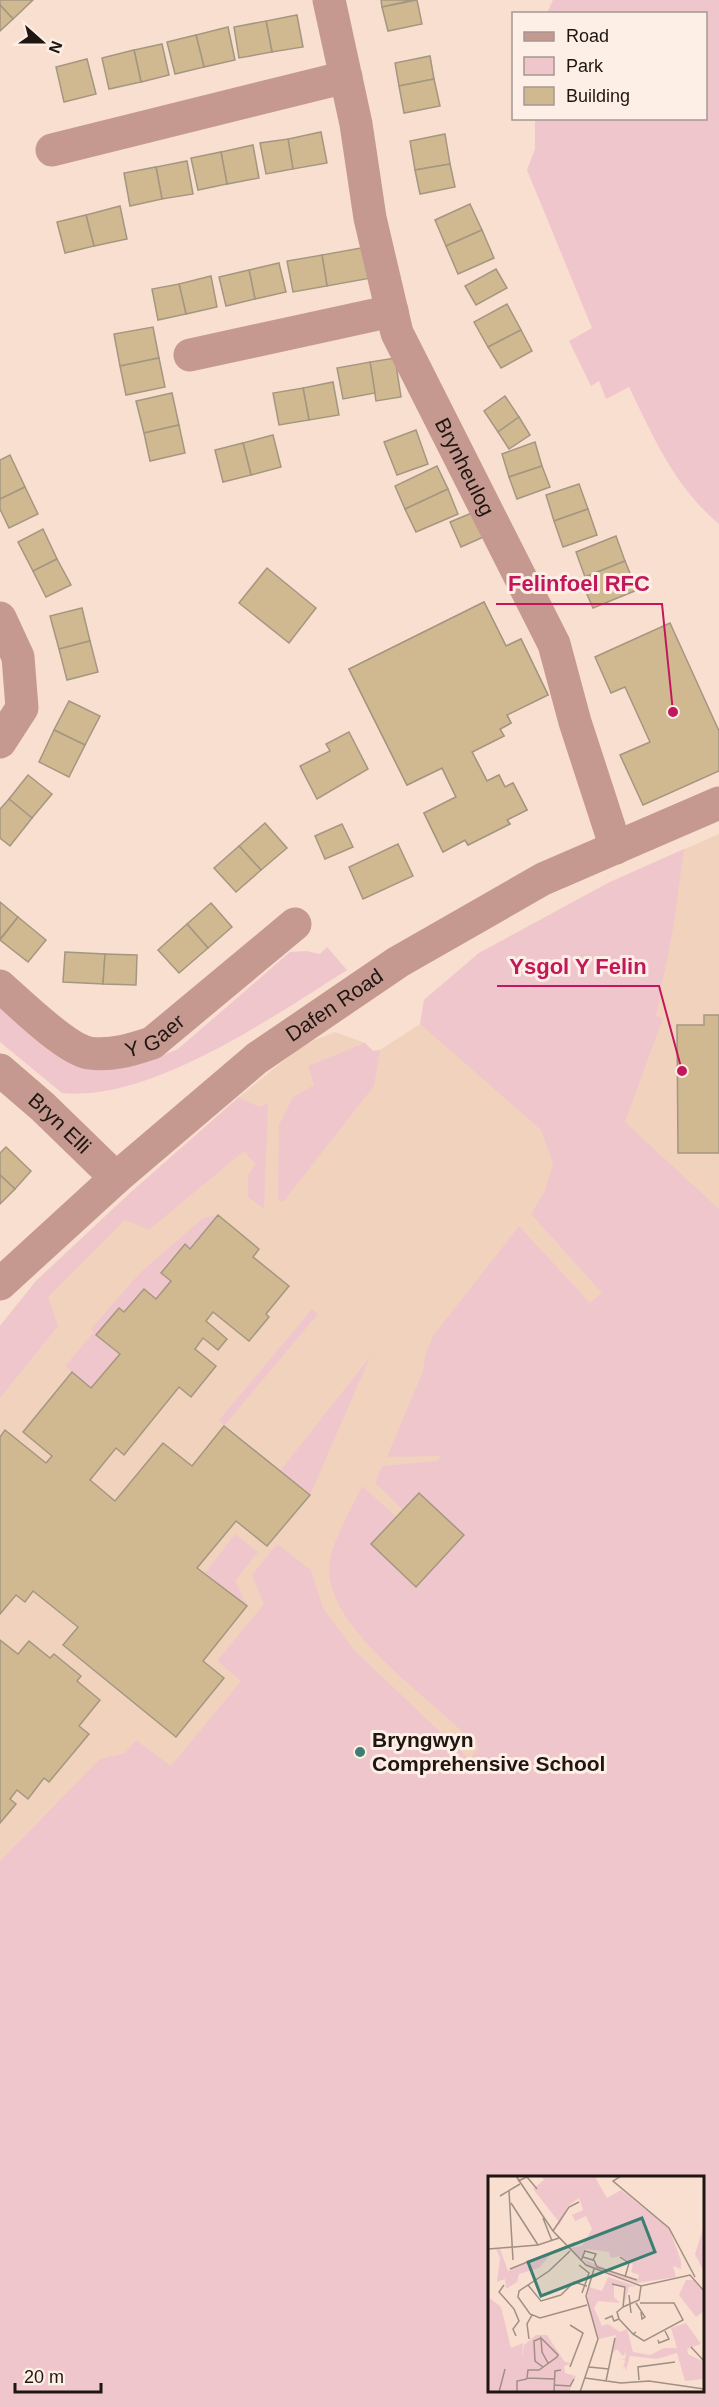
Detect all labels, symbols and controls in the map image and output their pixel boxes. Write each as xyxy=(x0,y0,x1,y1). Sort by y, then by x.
north arrow xyxy=(12,12,72,72)
legend xyxy=(512,12,707,120)
text: Road xyxy=(566,26,609,46)
text: N xyxy=(46,39,66,56)
text: Park xyxy=(566,56,604,76)
text: Building xyxy=(566,86,630,106)
street label: Brynheulog xyxy=(431,414,499,519)
callout: Felinfoel RFC xyxy=(496,564,662,604)
text: Felinfoel RFC xyxy=(508,571,650,596)
callout: Ysgol Y Felin xyxy=(497,946,659,986)
text: Ysgol Y Felin xyxy=(509,954,647,979)
street label: Dafen Road xyxy=(281,964,387,1046)
street label: Y Gaer xyxy=(122,1009,189,1062)
street label: Bryn Elli xyxy=(24,1088,96,1158)
place label: Bryngwyn Comprehensive School xyxy=(372,1728,605,1775)
marker: Bryngwyn Comprehensive School xyxy=(353,1745,367,1759)
inset map xyxy=(488,2176,704,2392)
scale bar xyxy=(15,2356,100,2394)
text: 20 m xyxy=(24,2367,64,2387)

